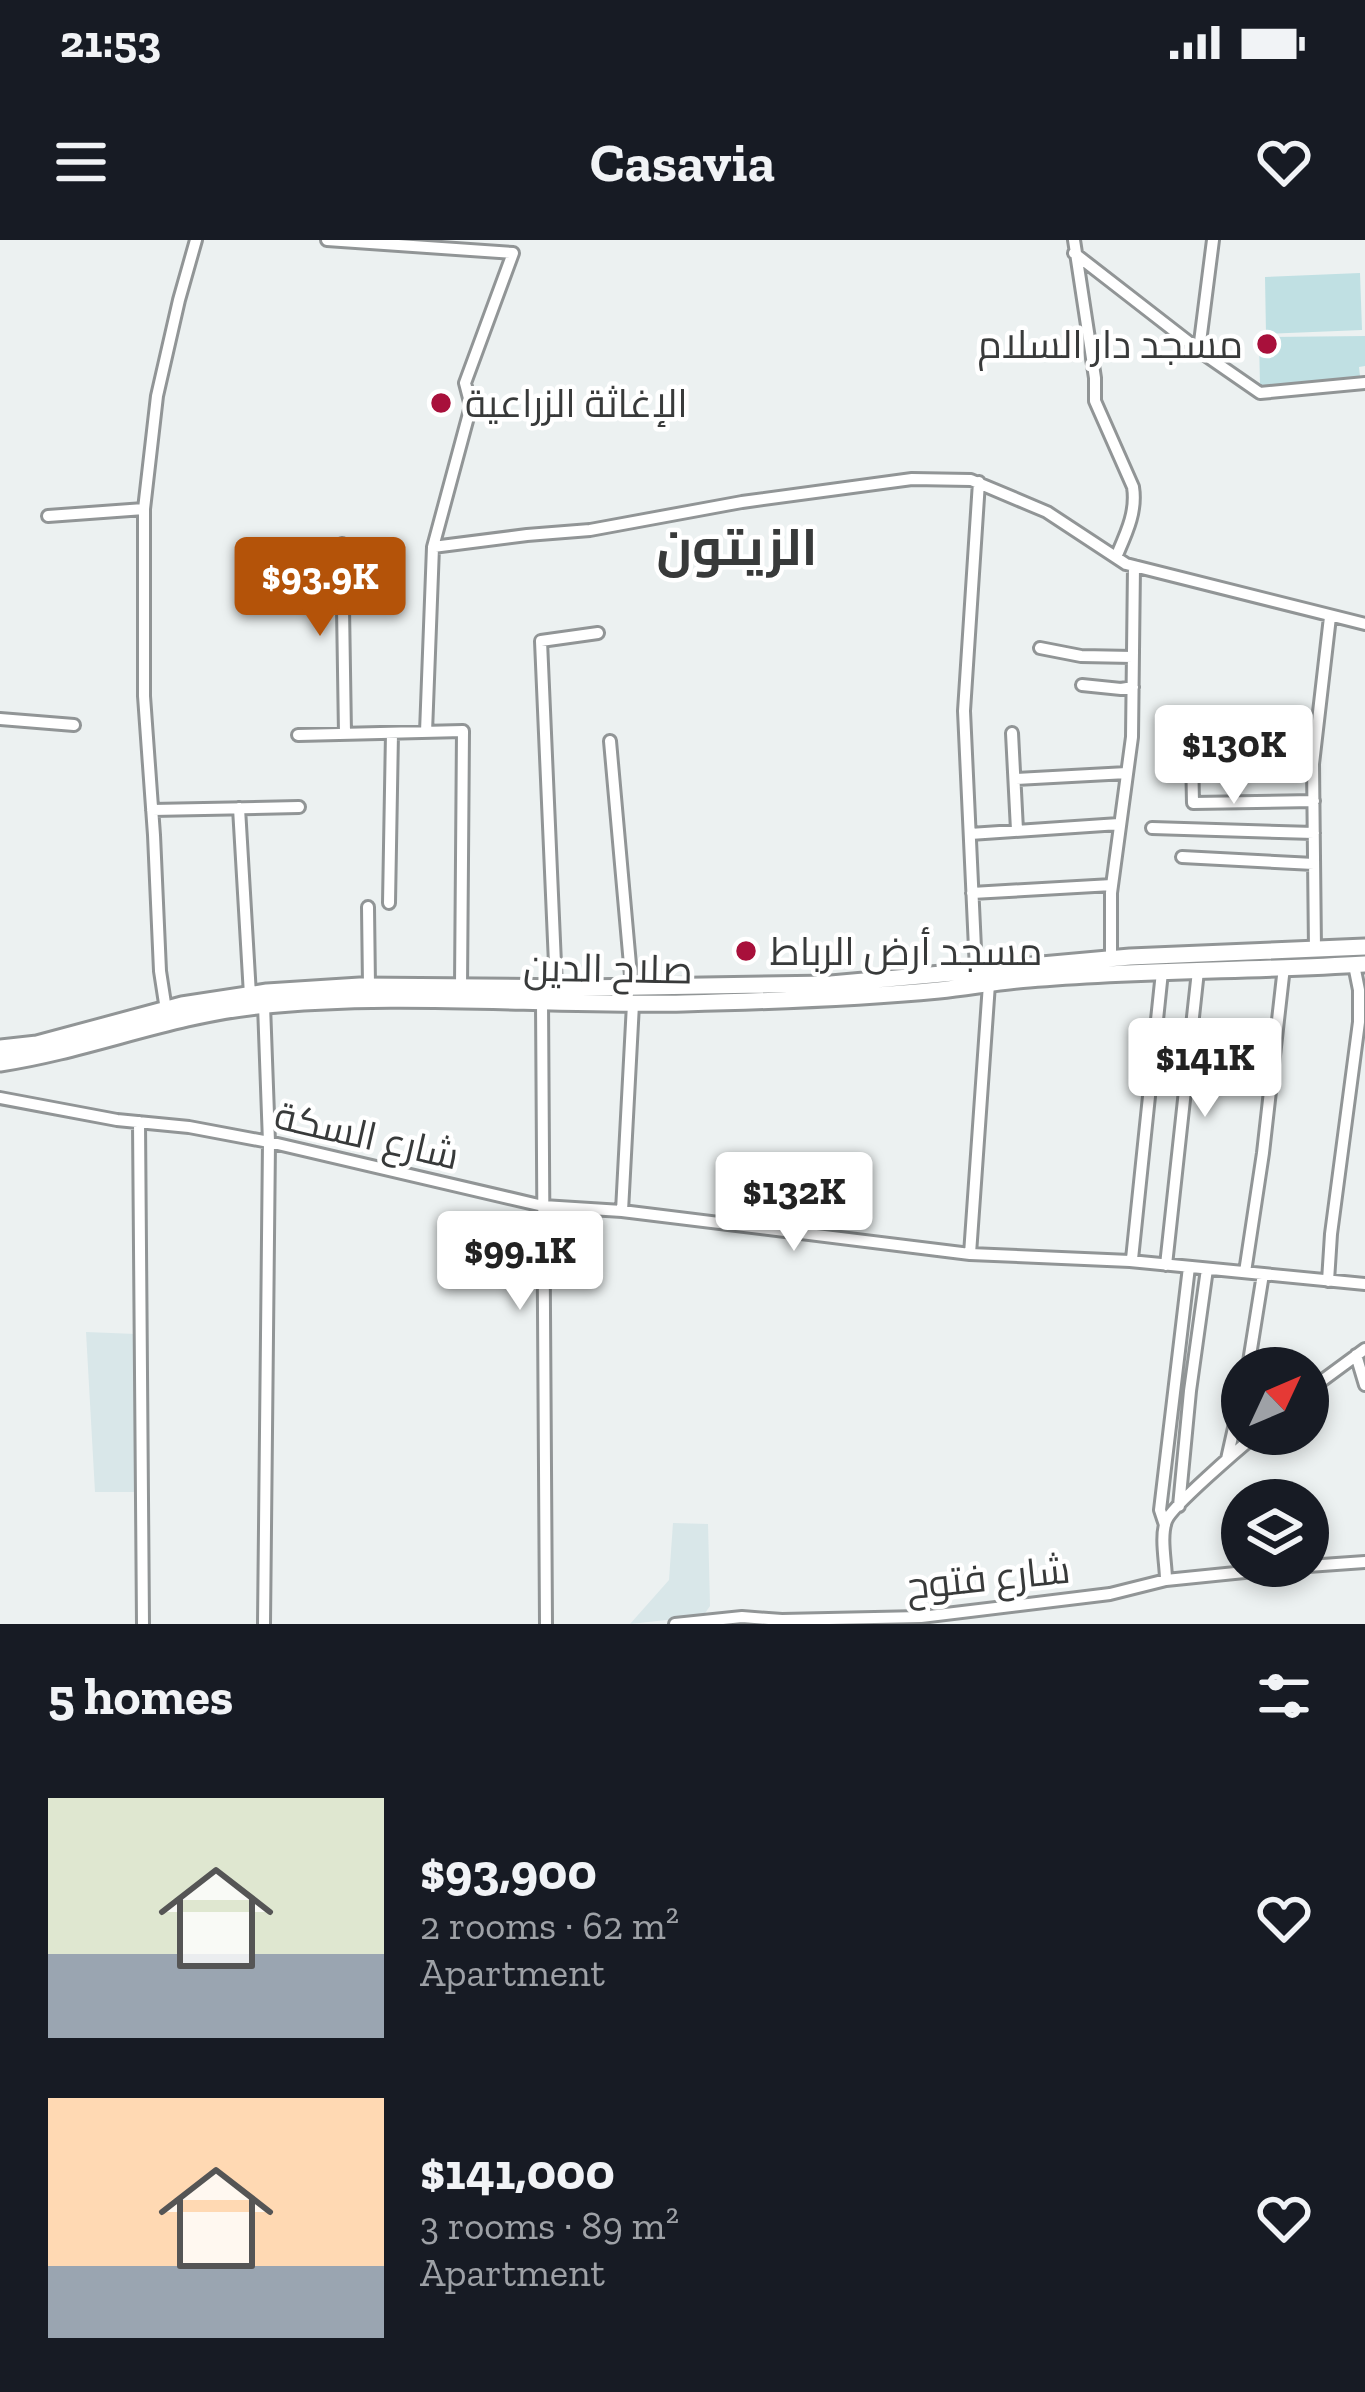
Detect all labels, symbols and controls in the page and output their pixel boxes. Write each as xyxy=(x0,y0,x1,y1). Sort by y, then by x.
text: 21:53 xyxy=(60,15,161,69)
icon: menu xyxy=(48,129,114,195)
icon: heart xyxy=(1251,129,1317,195)
text: Casavia xyxy=(590,130,775,195)
place label: مسجد دار السلام xyxy=(977,321,1243,371)
marker: مسجد دار السلام xyxy=(1254,331,1280,357)
place label: الإغاثة الزراعية xyxy=(465,380,688,428)
marker: الإغاثة الزراعية xyxy=(428,390,454,416)
district label: الزيتون xyxy=(657,517,817,578)
pin: $93.9K xyxy=(222,537,418,639)
text: $93.9K xyxy=(262,552,378,599)
pin: $130K xyxy=(1150,705,1318,807)
text: $130K xyxy=(1182,720,1286,767)
place label: مسجد أرض الرباط xyxy=(770,927,1043,975)
marker: مسجد أرض الرباط xyxy=(733,938,759,964)
street label: صلاح الدين xyxy=(523,944,693,996)
pin: $141K xyxy=(1121,1018,1289,1120)
text: $141K xyxy=(1155,1033,1255,1080)
street label: شارع السكة xyxy=(270,1092,463,1182)
pin: $132K xyxy=(710,1152,878,1254)
text: $132K xyxy=(743,1167,845,1214)
pin: $99.1K xyxy=(422,1211,618,1313)
text: $99.1K xyxy=(464,1226,576,1273)
north arrow xyxy=(1221,1347,1329,1455)
map controls xyxy=(1221,1347,1329,1587)
button: layers xyxy=(1221,1479,1329,1587)
street label: شارع فتوح xyxy=(904,1546,1073,1612)
icon: filters xyxy=(1251,1663,1317,1729)
text: 5 homes xyxy=(48,1666,233,1727)
text: $93,900 xyxy=(420,1841,597,1902)
icon: home xyxy=(144,1846,288,1990)
icon: heart xyxy=(1251,1885,1317,1951)
text: 2 rooms · 62 m² xyxy=(420,1902,679,1949)
text: Apartment xyxy=(420,1949,605,1996)
text: $141,000 xyxy=(420,2141,615,2202)
icon: home xyxy=(144,2146,288,2290)
icon: heart xyxy=(1251,2185,1317,2251)
text: 3 rooms · 89 m² xyxy=(420,2202,679,2249)
text: Apartment xyxy=(420,2249,605,2296)

